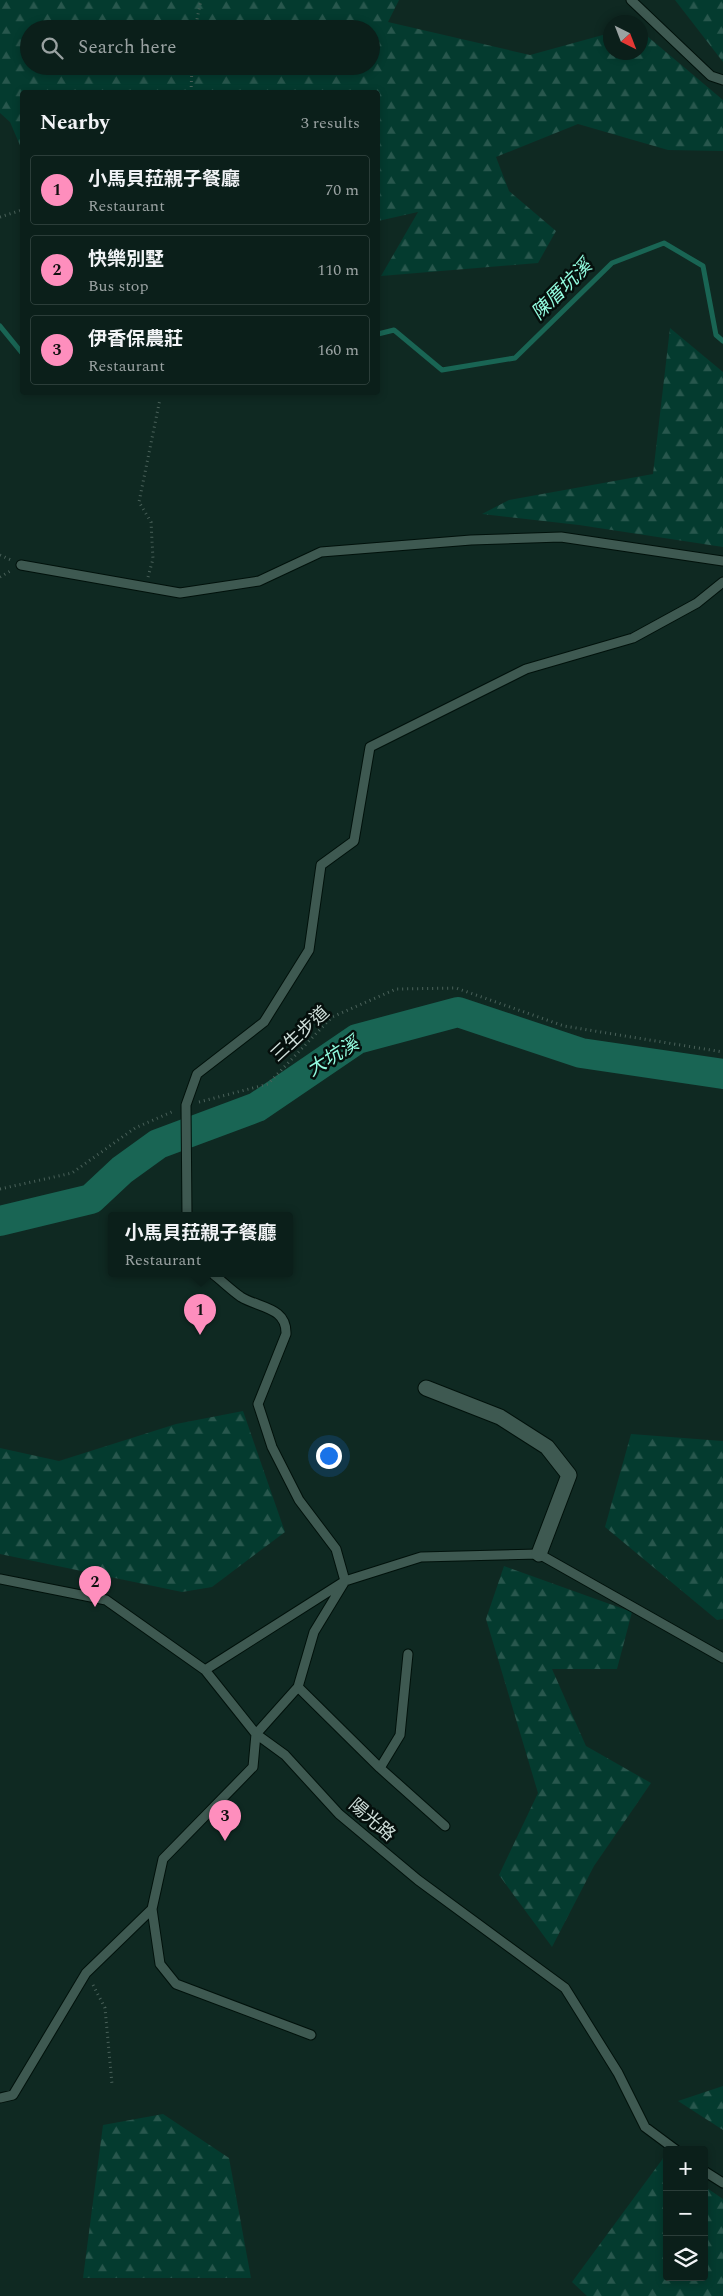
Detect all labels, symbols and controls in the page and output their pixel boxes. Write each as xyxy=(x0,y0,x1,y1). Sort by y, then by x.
north arrow xyxy=(603,15,648,60)
search box xyxy=(20,20,380,75)
text: Search here xyxy=(78,33,177,62)
icon: search xyxy=(38,34,66,62)
text: Nearby xyxy=(40,107,110,139)
text: 3 results xyxy=(301,111,360,135)
text: 小馬貝菈親子餐廳 xyxy=(88,165,240,194)
text: 1 xyxy=(53,178,61,202)
text: 70 m xyxy=(325,178,359,202)
text: Restaurant xyxy=(88,194,165,218)
text: 快樂別墅 xyxy=(88,245,164,274)
water label: 陳厝坑溪 xyxy=(525,251,601,327)
text: 2 xyxy=(53,258,61,282)
text: 110 m xyxy=(317,258,359,282)
text: Bus stop xyxy=(88,274,149,298)
text: 伊香保農莊 xyxy=(88,325,183,354)
text: 3 xyxy=(53,338,61,362)
text: 160 m xyxy=(317,338,359,362)
text: Restaurant xyxy=(88,354,165,378)
street label: 三生步道 xyxy=(264,1000,336,1068)
water label: 大坑溪 xyxy=(301,1028,367,1084)
popup xyxy=(108,1212,293,1277)
text: 小馬貝菈親子餐廳 xyxy=(124,1219,277,1248)
text: Restaurant xyxy=(124,1248,201,1272)
pin: 1 xyxy=(184,1294,216,1335)
your location xyxy=(316,1443,342,1469)
pin: 2 xyxy=(79,1566,111,1607)
street label: 陽光路 xyxy=(343,1792,401,1848)
pin: 3 xyxy=(209,1800,241,1841)
map controls xyxy=(663,2146,708,2281)
button: + xyxy=(663,2146,708,2191)
button: − xyxy=(663,2191,708,2236)
button: layers xyxy=(663,2236,708,2281)

